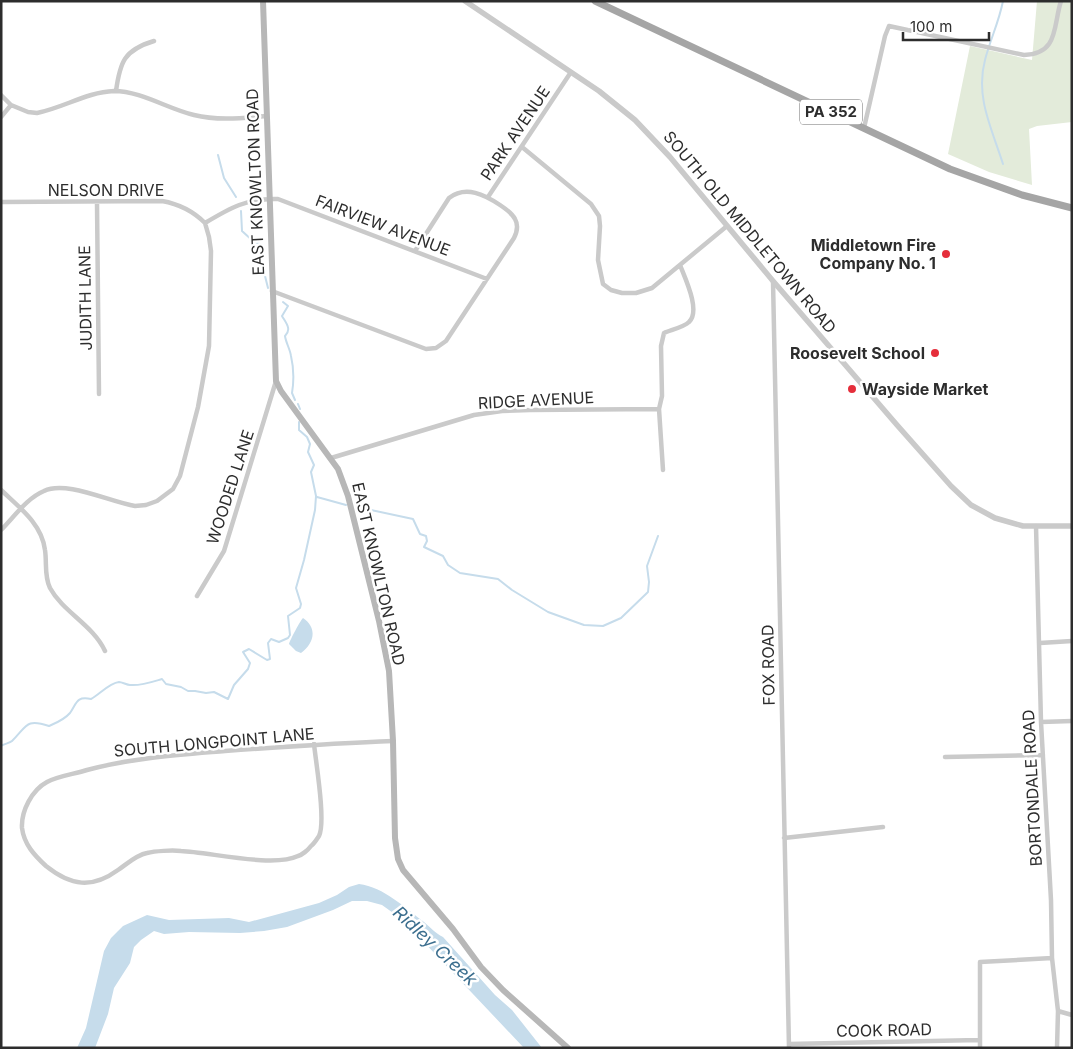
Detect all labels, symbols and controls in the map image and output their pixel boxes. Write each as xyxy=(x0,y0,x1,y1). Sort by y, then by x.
scale bar xyxy=(903,10,989,42)
text: 100 m xyxy=(910,17,952,36)
street label: PARK AVENUE xyxy=(476,82,554,184)
street label: EAST KNOWLTON ROAD xyxy=(242,88,268,276)
road number: PA 352 xyxy=(800,100,862,124)
street label: SOUTH OLD MIDDLETOWN ROAD xyxy=(659,127,841,337)
street label: NELSON DRIVE xyxy=(48,180,164,200)
street label: FAIRVIEW AVENUE xyxy=(313,190,453,260)
place label: Middletown Fire Company No. 1 xyxy=(811,235,936,273)
street label: JUDITH LANE xyxy=(74,245,96,351)
marker: Middletown Fire Company No. 1 xyxy=(940,248,952,260)
place label: Roosevelt School xyxy=(790,343,925,363)
marker: Roosevelt School xyxy=(929,347,941,359)
place label: Wayside Market xyxy=(862,379,988,399)
marker: Wayside Market xyxy=(846,383,858,395)
street label: RIDGE AVENUE xyxy=(477,387,595,413)
street label: WOODED LANE xyxy=(202,427,258,547)
street label: EAST KNOWLTON ROAD xyxy=(348,481,410,667)
street label: FOX ROAD xyxy=(757,624,779,706)
street label: BORTONDALE ROAD xyxy=(1018,709,1046,867)
street label: SOUTH LONGPOINT LANE xyxy=(113,723,315,761)
water label: Ridley Creek xyxy=(389,902,482,990)
street label: COOK ROAD xyxy=(836,1019,932,1041)

